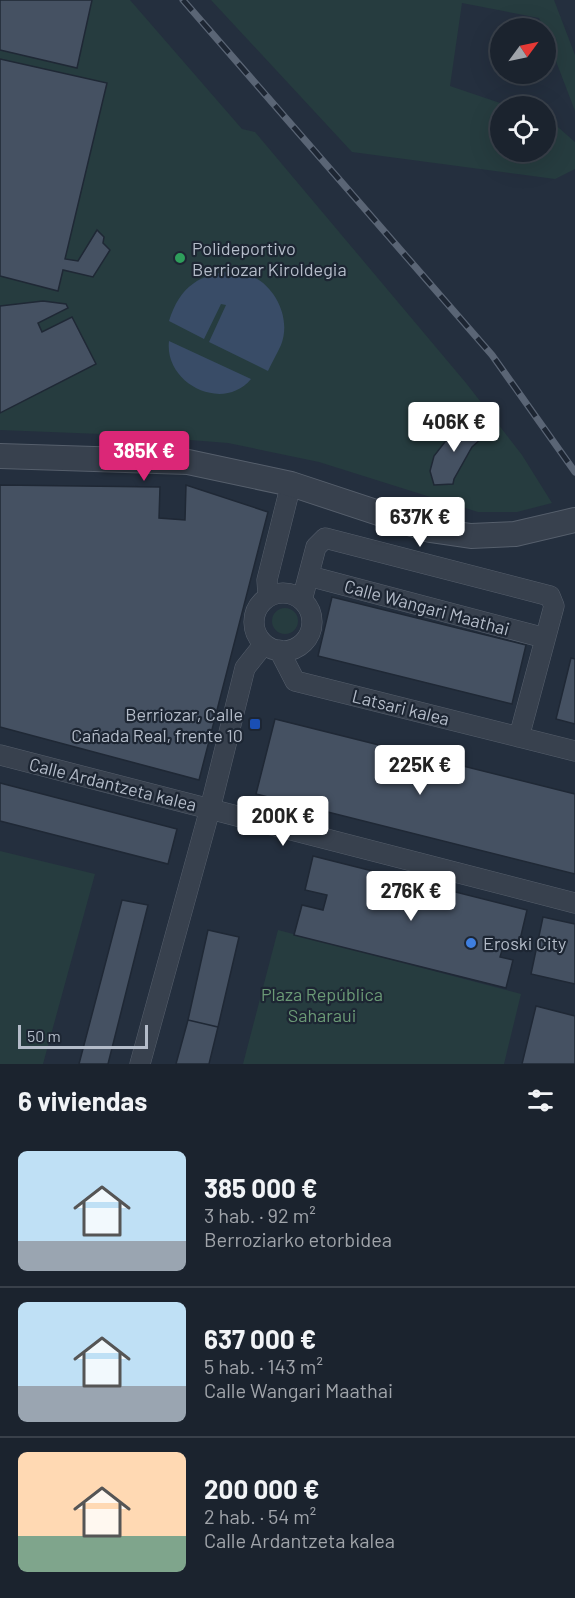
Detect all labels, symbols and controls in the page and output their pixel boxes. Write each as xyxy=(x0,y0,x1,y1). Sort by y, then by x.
north arrow xyxy=(490,18,556,84)
map controls xyxy=(490,18,556,162)
button: locate xyxy=(490,96,556,162)
place label: Polideportivo Berriozar Kiroldegia xyxy=(192,237,347,280)
marker: Polideportivo Berriozar Kiroldegia xyxy=(173,251,187,265)
pin: 406K € xyxy=(405,402,503,453)
text: 406K € xyxy=(422,409,486,433)
pin: 385K € xyxy=(95,431,193,482)
text: 385K € xyxy=(113,438,175,462)
pin: 637K € xyxy=(371,497,469,548)
text: 637K € xyxy=(390,504,450,528)
street label: Calle Wangari Maathai xyxy=(342,574,512,640)
street label: Latsari kalea xyxy=(350,684,452,730)
place label: Berriozar, Calle Cañada Real, frente 10 xyxy=(71,703,243,746)
marker: Berriozar, Calle Cañada Real, frente 10 xyxy=(248,717,262,731)
pin: 225K € xyxy=(371,745,469,796)
text: 225K € xyxy=(389,752,451,776)
street label: Calle Ardantzeta kalea xyxy=(27,753,199,815)
pin: 200K € xyxy=(234,796,332,847)
text: 200K € xyxy=(251,803,315,827)
pin: 276K € xyxy=(362,871,460,922)
text: 276K € xyxy=(380,878,442,902)
place label: Eroski City xyxy=(483,932,566,954)
marker: Eroski City xyxy=(464,936,478,950)
park label: Plaza República Saharaui xyxy=(261,983,383,1026)
scale bar xyxy=(18,1022,148,1050)
text: 50 m xyxy=(27,1026,61,1045)
icon: filters xyxy=(524,1084,557,1117)
text: 6 viviendas xyxy=(18,1085,147,1116)
text: 385 000 € xyxy=(204,1172,317,1203)
icon: home xyxy=(66,1175,138,1247)
text: 3 hab. · 92 m² xyxy=(204,1203,316,1227)
text: Berroziarko etorbidea xyxy=(204,1227,392,1251)
text: 637 000 € xyxy=(204,1323,316,1354)
icon: home xyxy=(66,1326,138,1398)
text: 5 hab. · 143 m² xyxy=(204,1354,323,1378)
text: Calle Wangari Maathai xyxy=(204,1378,393,1402)
text: 200 000 € xyxy=(204,1473,320,1504)
icon: home xyxy=(66,1476,138,1548)
text: 2 hab. · 54 m² xyxy=(204,1504,316,1528)
text: Calle Ardantzeta kalea xyxy=(204,1528,395,1552)

